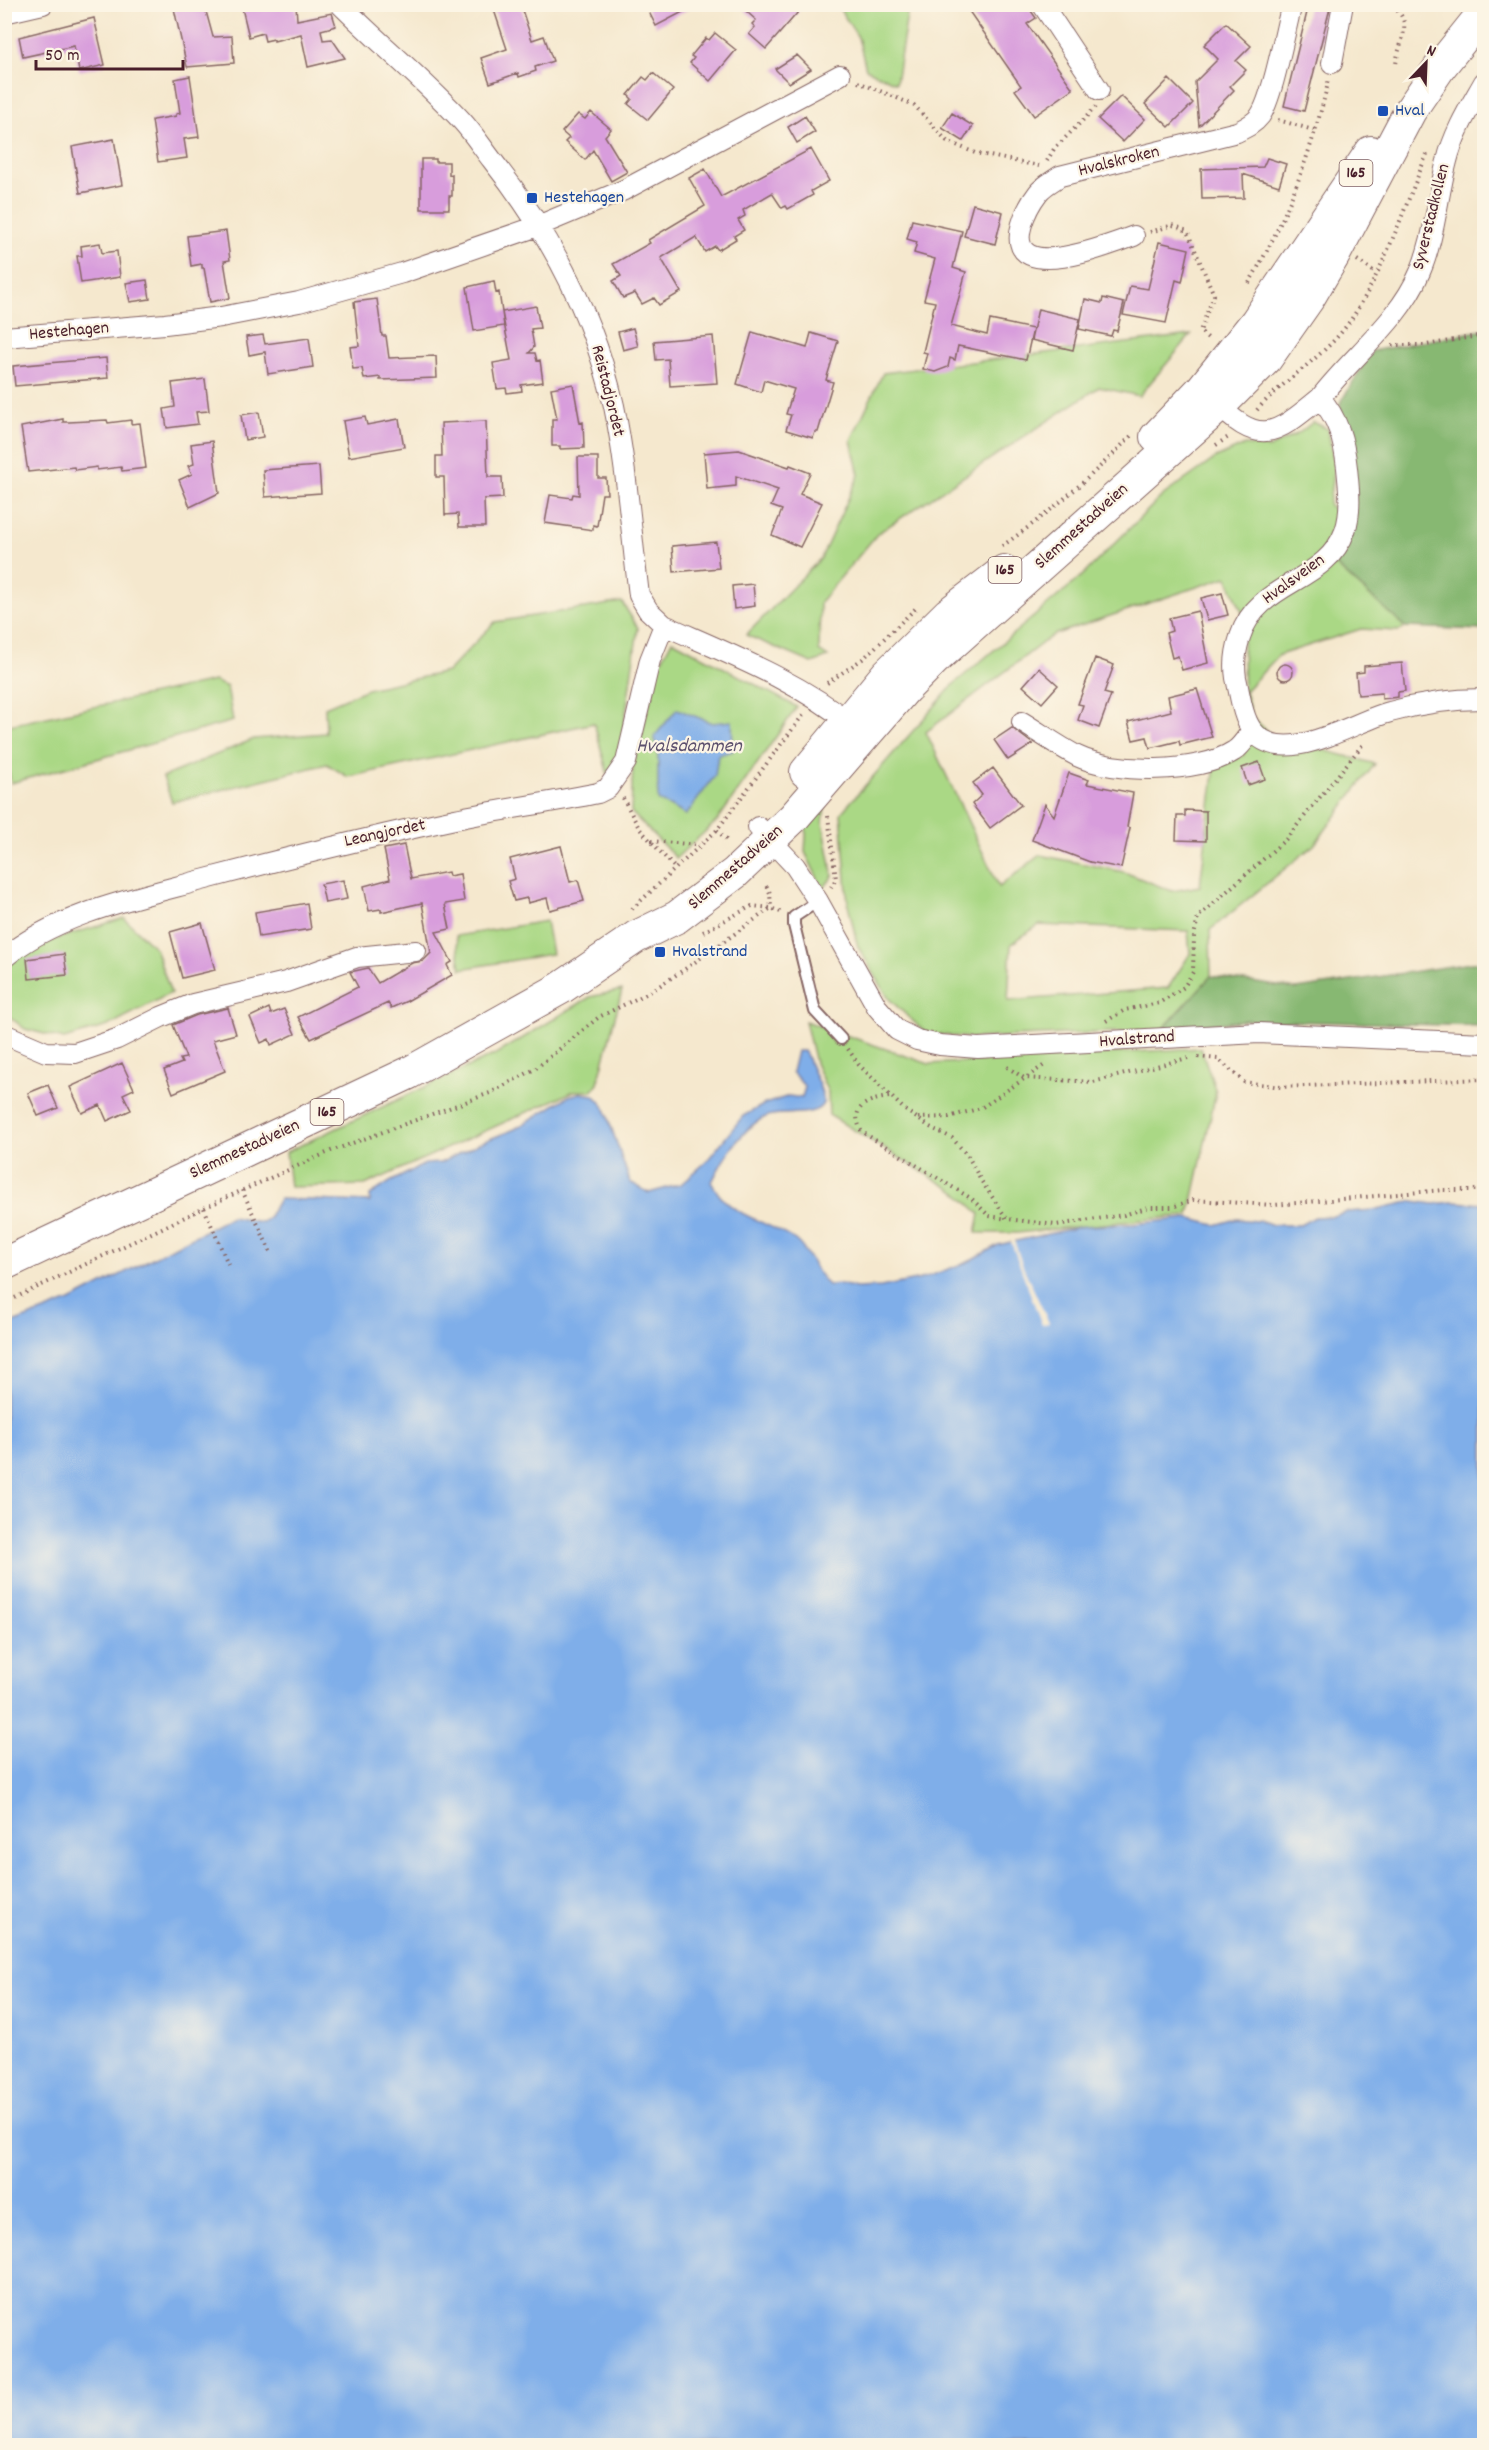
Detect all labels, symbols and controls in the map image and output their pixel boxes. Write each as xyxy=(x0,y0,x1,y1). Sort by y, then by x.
scale bar xyxy=(36,33,183,71)
north arrow xyxy=(1396,33,1456,93)
text: N xyxy=(1423,39,1439,64)
text: 50 m xyxy=(45,44,80,69)
place label: Hval xyxy=(1395,99,1425,124)
marker: Hval xyxy=(1376,104,1390,118)
street label: Hvalskroken xyxy=(1076,140,1162,184)
road number: 165 xyxy=(1340,160,1372,186)
street label: Syverstadkollen xyxy=(1407,161,1457,273)
place label: Hestehagen xyxy=(544,186,624,211)
marker: Hestehagen xyxy=(525,191,539,205)
street label: Hestehagen xyxy=(28,316,110,348)
street label: Reistadjordet xyxy=(584,343,631,440)
street label: Slemmestadveien xyxy=(1029,478,1135,576)
street label: Hvalsveien xyxy=(1258,549,1330,611)
road number: 165 xyxy=(988,557,1022,583)
water label: Hvalsdammen xyxy=(636,733,742,761)
street label: Leangjordet xyxy=(342,813,428,855)
street label: Slemmestadveien xyxy=(683,820,789,916)
place label: Hvalstrand xyxy=(672,940,748,965)
marker: Hvalstrand xyxy=(653,945,667,959)
street label: Hvalstrand xyxy=(1098,1025,1176,1055)
road number: 165 xyxy=(310,1099,344,1125)
street label: Slemmestadveien xyxy=(186,1114,304,1186)

